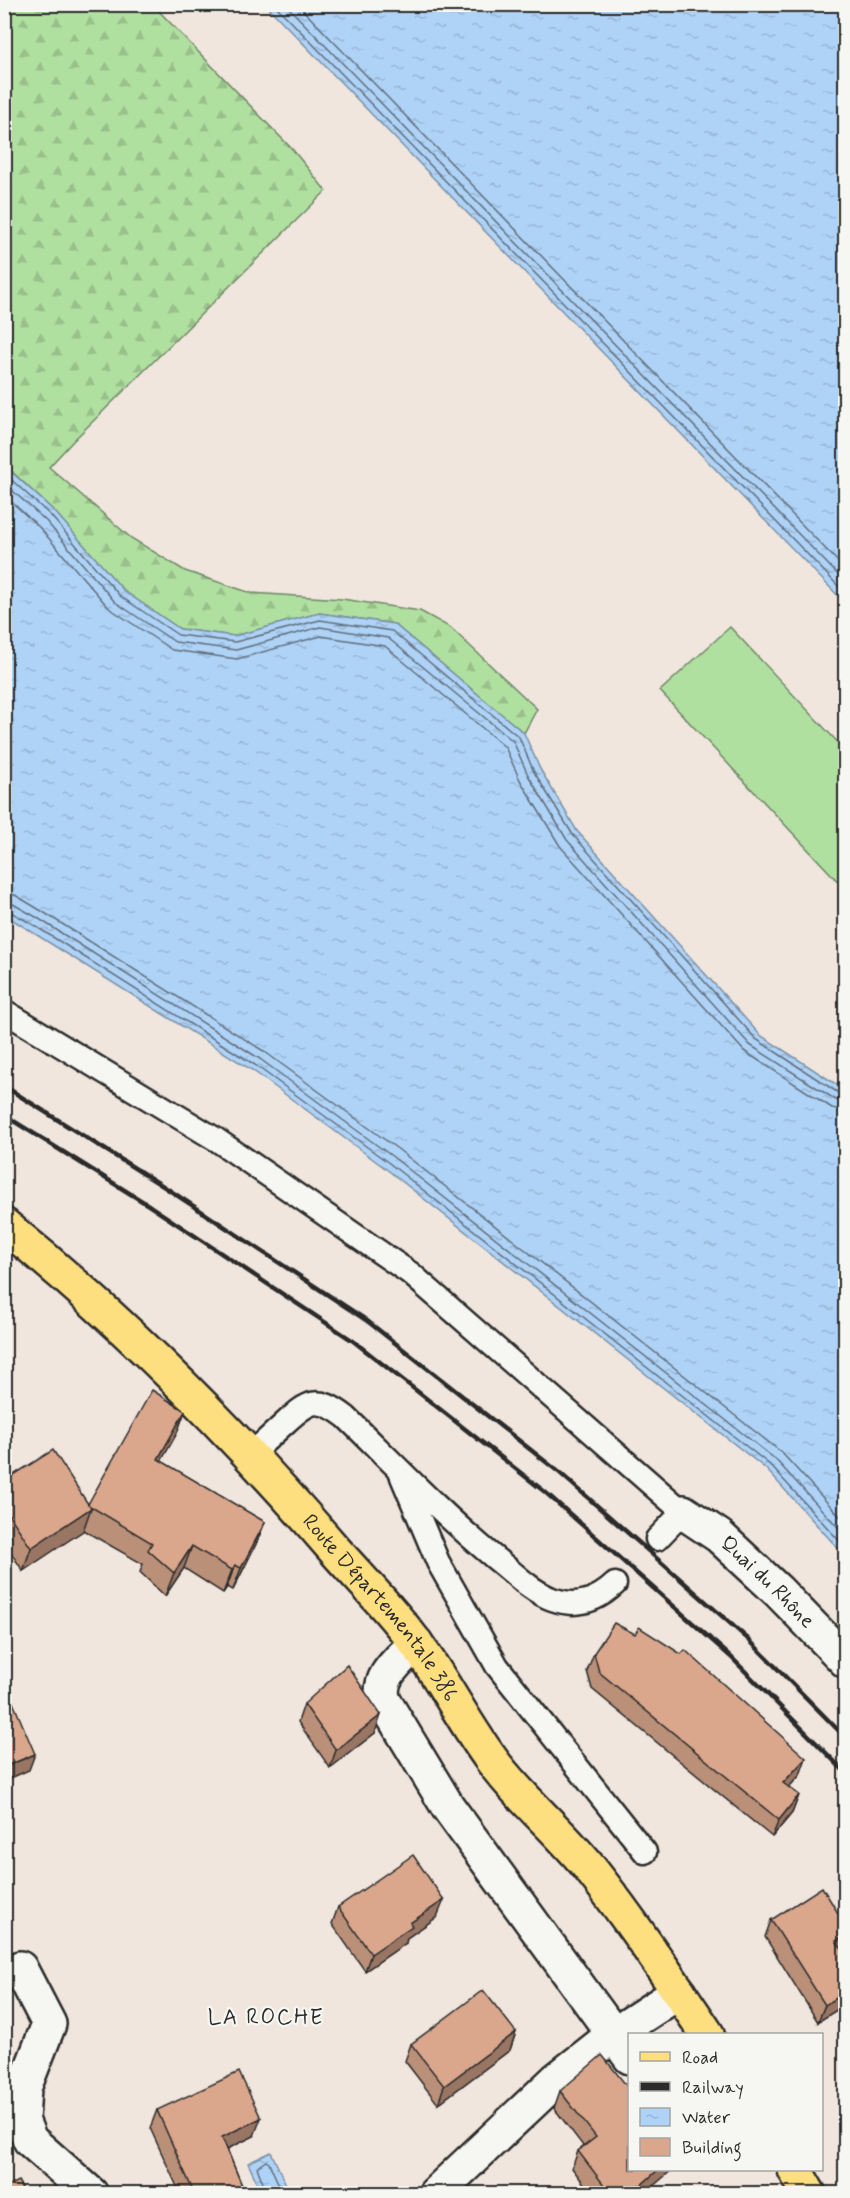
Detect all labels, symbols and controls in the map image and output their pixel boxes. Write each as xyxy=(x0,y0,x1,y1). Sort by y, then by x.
street label: Route Départementale 386 xyxy=(296,1508,464,1707)
street label: Quai du Rhône xyxy=(714,1530,821,1634)
district label: LA ROCHE xyxy=(208,2004,324,2032)
legend xyxy=(628,2033,823,2171)
text: Road xyxy=(682,2046,718,2070)
text: Railway xyxy=(682,2076,744,2100)
text: Water xyxy=(682,2106,731,2130)
text: Building xyxy=(682,2136,742,2162)

